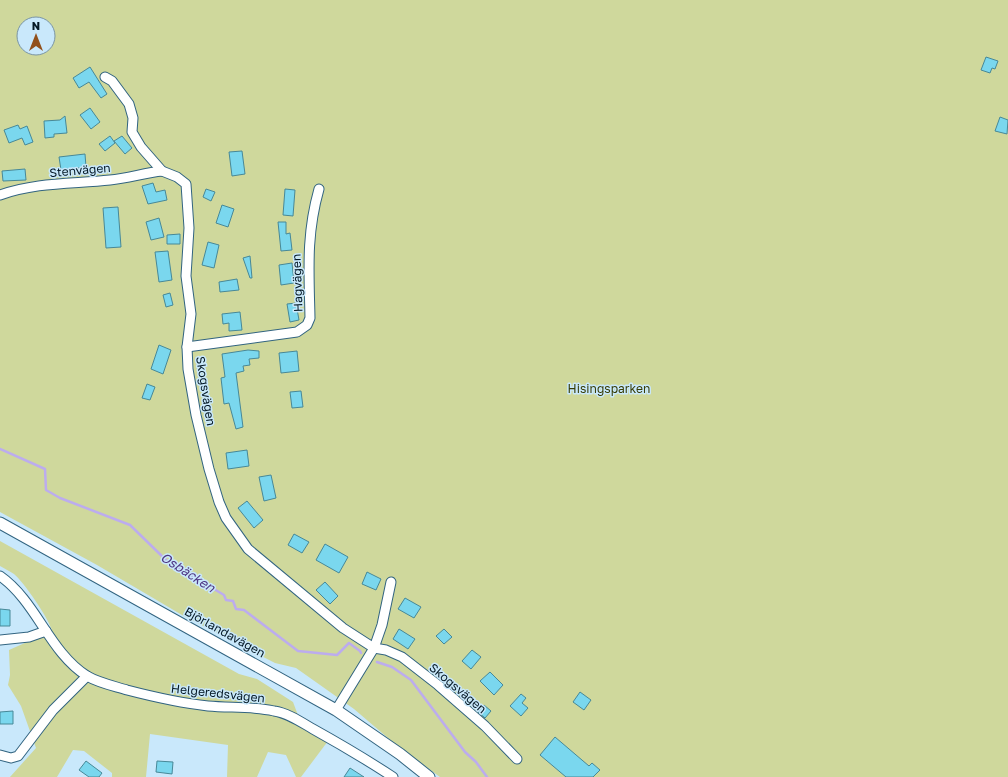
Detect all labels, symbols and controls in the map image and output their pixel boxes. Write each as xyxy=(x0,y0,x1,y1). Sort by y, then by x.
north arrow xyxy=(16,16,56,56)
text: N xyxy=(32,19,40,32)
street label: Stenvägen xyxy=(49,160,111,180)
street label: Hagvägen xyxy=(288,254,306,312)
street label: Skogsvägen xyxy=(193,355,219,427)
park label: Hisingsparken xyxy=(568,381,650,396)
water label: Osbäcken xyxy=(158,549,219,596)
street label: Björlandavägen xyxy=(182,604,268,660)
street label: Skogsvägen xyxy=(426,660,490,716)
street label: Helgeredsvägen xyxy=(170,681,266,705)

